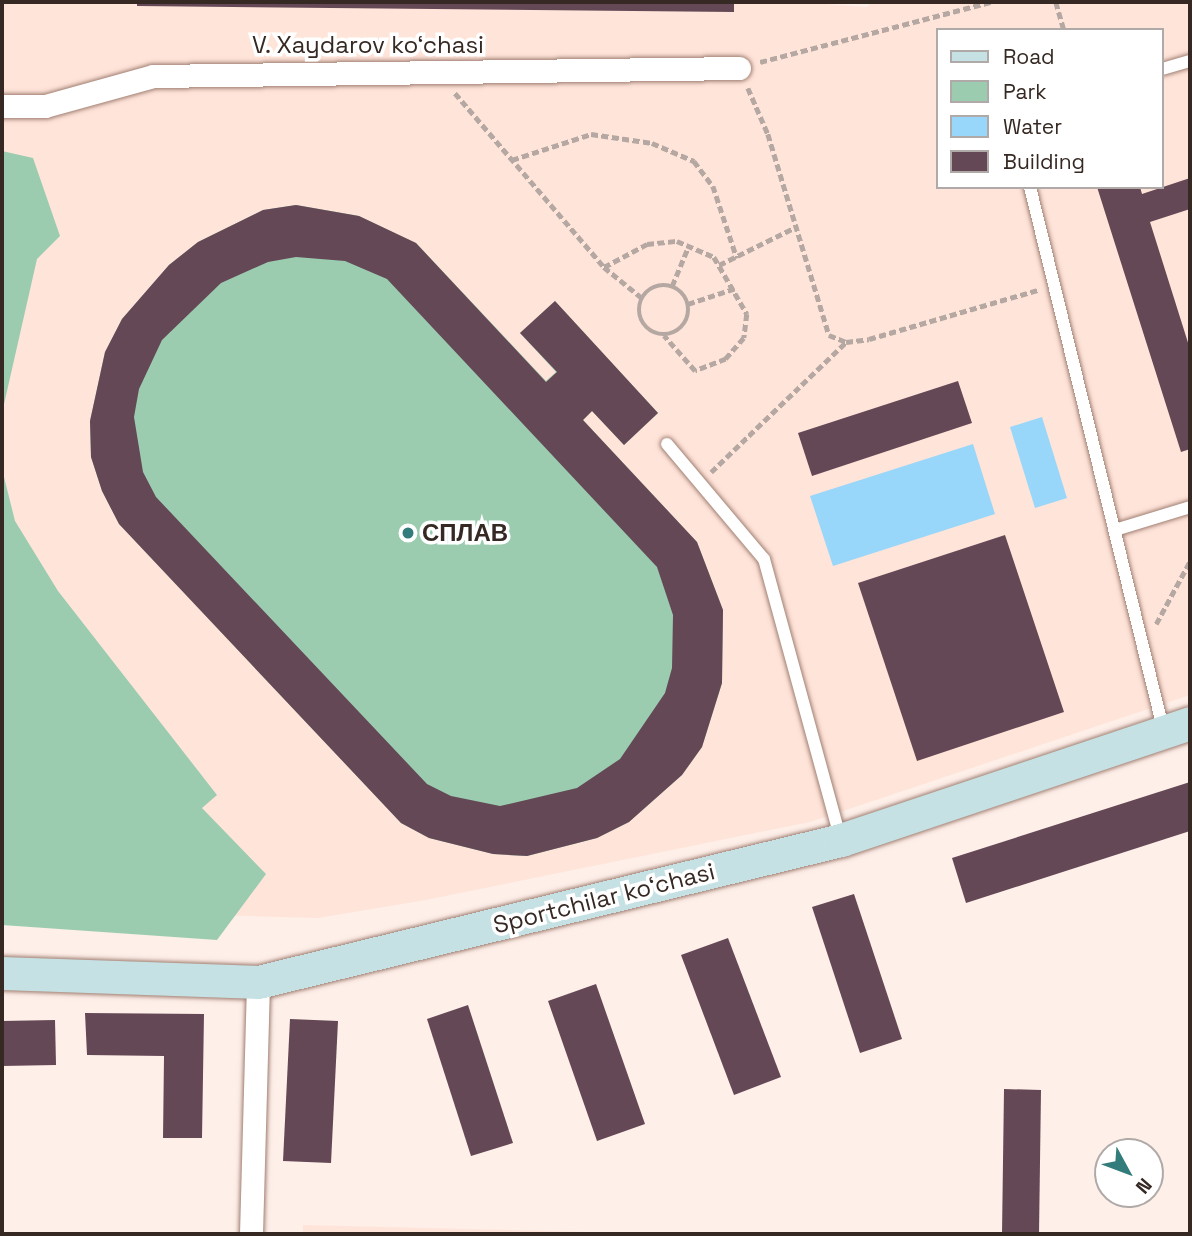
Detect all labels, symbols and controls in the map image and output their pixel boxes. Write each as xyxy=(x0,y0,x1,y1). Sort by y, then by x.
legend xyxy=(936,28,1164,189)
street label: V. Xaydarov ko‘chasi xyxy=(252,31,484,59)
text: Road xyxy=(1003,43,1055,70)
text: Park xyxy=(1003,78,1047,105)
text: Water xyxy=(1003,113,1062,140)
text: Building xyxy=(1003,148,1085,175)
place label: СПЛАВ xyxy=(422,519,508,547)
marker: СПЛАВ xyxy=(400,525,416,541)
street label: Sportchilar ko‘chasi xyxy=(490,857,718,939)
north arrow xyxy=(1094,1138,1164,1208)
text: N xyxy=(1130,1173,1157,1199)

